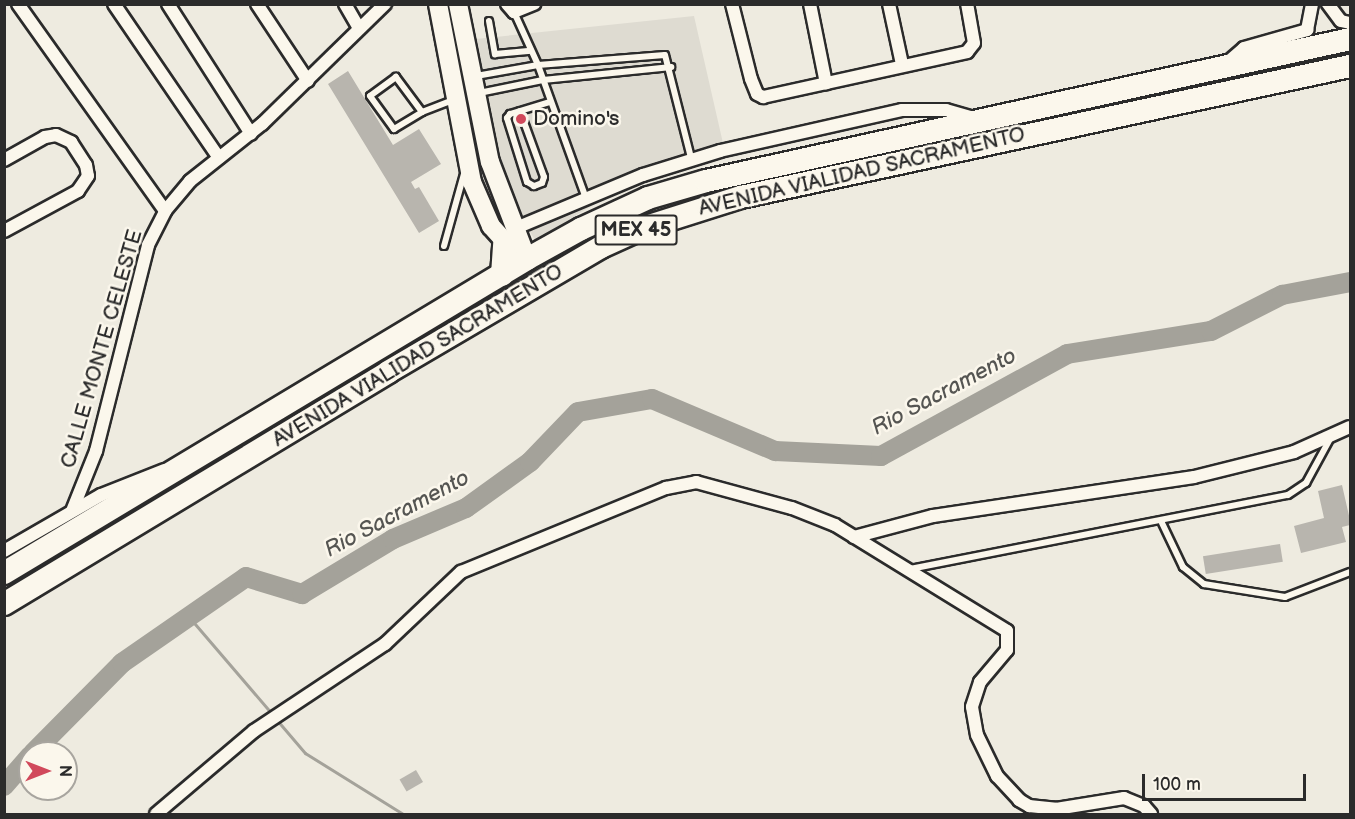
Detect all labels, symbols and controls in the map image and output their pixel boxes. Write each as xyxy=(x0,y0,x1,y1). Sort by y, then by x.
place label: Domino's xyxy=(533,106,619,132)
marker: Domino's xyxy=(514,112,528,126)
street label: AVENIDA VIALIDAD SACRAMENTO xyxy=(696,122,1028,222)
road number: MEX 45 xyxy=(594,213,678,247)
street label: CALLE MONTE CELESTE xyxy=(56,227,148,471)
street label: AVENIDA VIALIDAD SACRAMENTO xyxy=(268,259,568,453)
water label: Rio Sacramento xyxy=(867,343,1021,441)
water label: Rio Sacramento xyxy=(320,465,474,563)
north arrow xyxy=(18,741,78,801)
scale bar xyxy=(1145,762,1308,800)
text: N xyxy=(55,765,74,777)
text: 100 m xyxy=(1153,774,1201,795)

